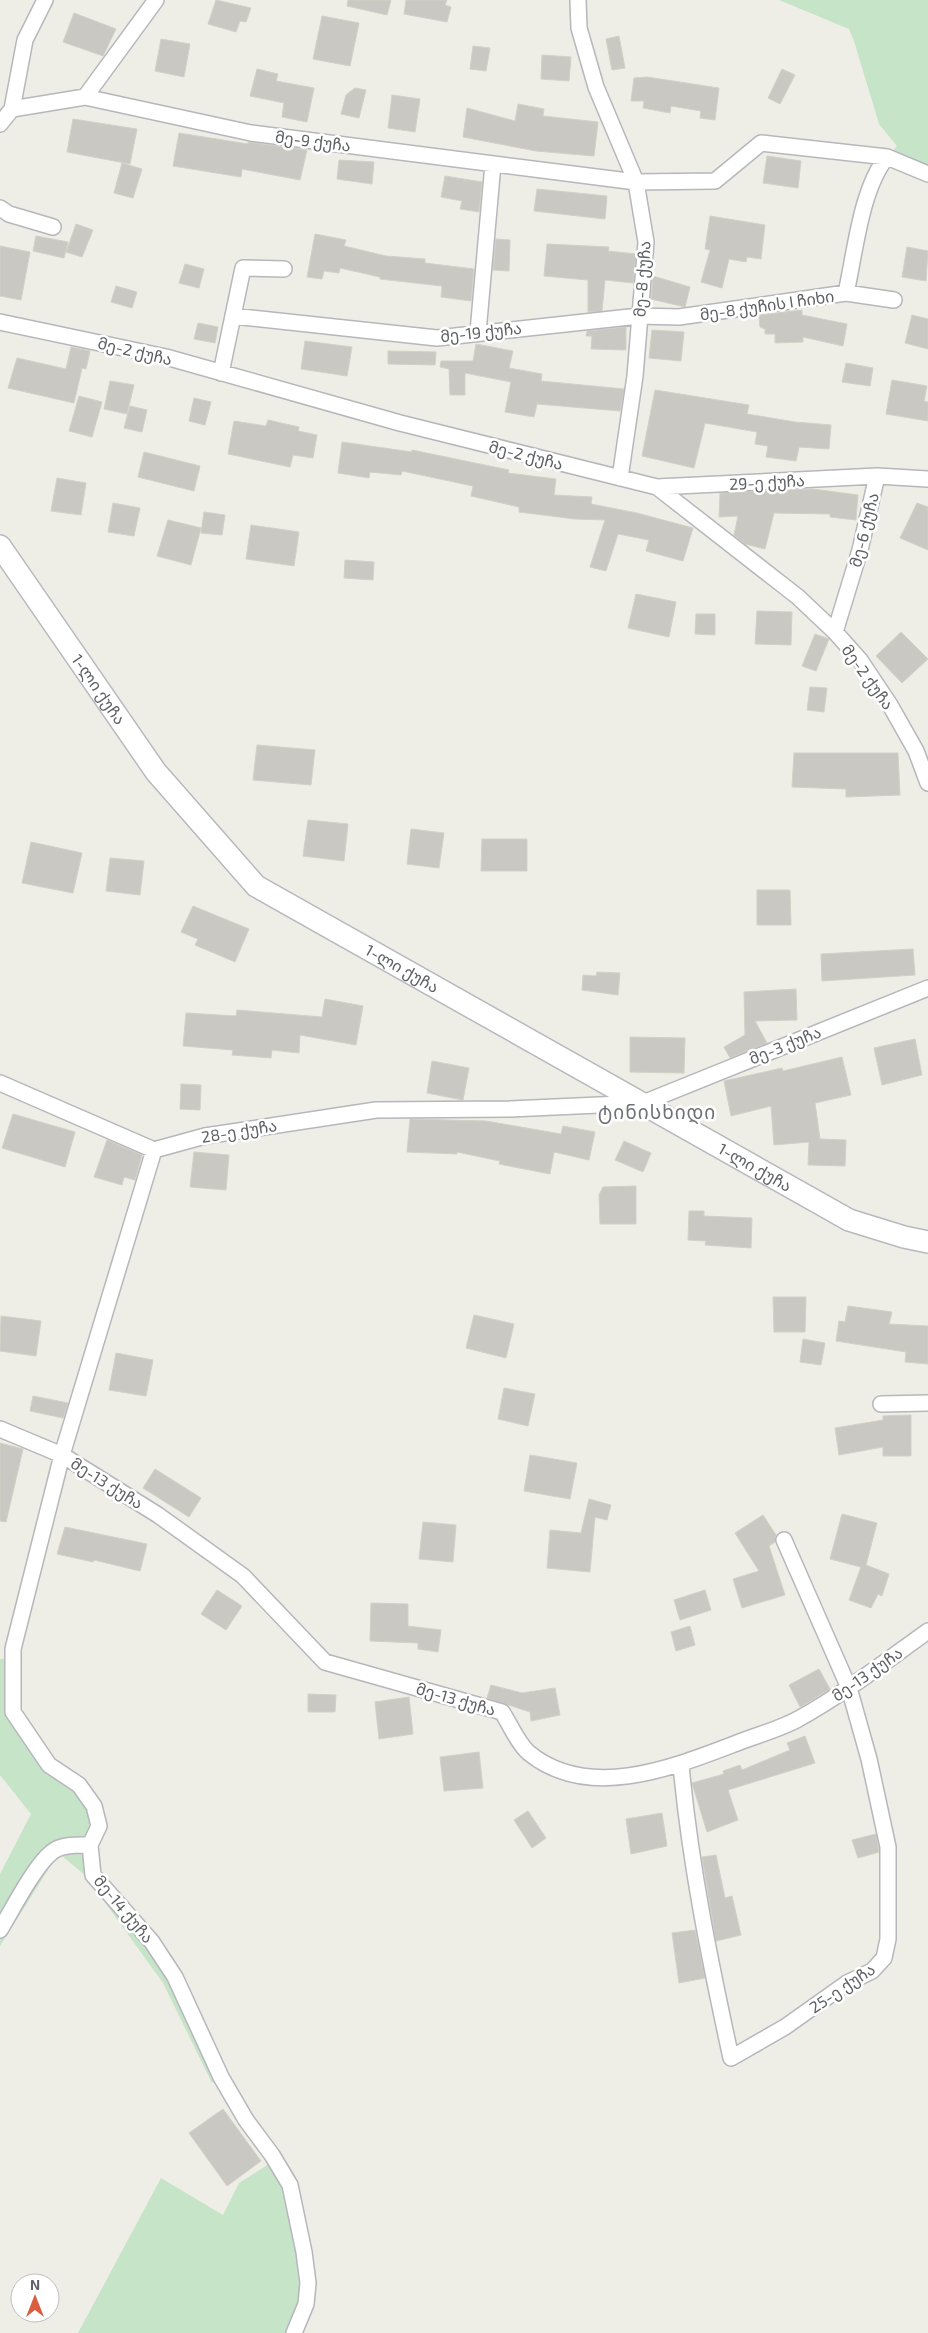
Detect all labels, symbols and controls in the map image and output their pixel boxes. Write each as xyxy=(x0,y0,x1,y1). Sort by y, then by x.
street label: მე-9 ქუჩა xyxy=(274,126,352,156)
street label: მე-8 ქუჩა xyxy=(629,240,655,318)
street label: მე-8 ქუჩის I ჩიხი xyxy=(698,286,836,324)
street label: მე-19 ქუჩა xyxy=(439,318,523,346)
street label: მე-2 ქუჩა xyxy=(96,333,174,369)
street label: მე-2 ქუჩა xyxy=(487,436,565,474)
street label: 29-ე ქუჩა xyxy=(729,470,805,494)
street label: მე-6 ქუჩა xyxy=(845,491,883,569)
street label: მე-2 ქუჩა xyxy=(838,640,898,714)
street label: 1-ლი ქუჩა xyxy=(68,650,130,728)
street label: 1-ლი ქუჩა xyxy=(362,940,442,996)
street label: მე-3 ქუჩა xyxy=(746,1022,824,1068)
district label: ტინისხიდი xyxy=(598,1100,716,1125)
street label: 28-ე ქუჩა xyxy=(200,1115,278,1147)
street label: 1-ლი ქუჩა xyxy=(715,1138,795,1195)
street label: მე-13 ქუჩა xyxy=(67,1453,147,1513)
street label: მე-13 ქუჩა xyxy=(828,1642,906,1706)
street label: მე-13 ქუჩა xyxy=(414,1678,498,1720)
street label: მე-14 ქუჩა xyxy=(90,1871,158,1947)
street label: 25-ე ქუჩა xyxy=(805,1959,879,2017)
north arrow xyxy=(10,2273,60,2323)
text: N xyxy=(30,2276,40,2293)

